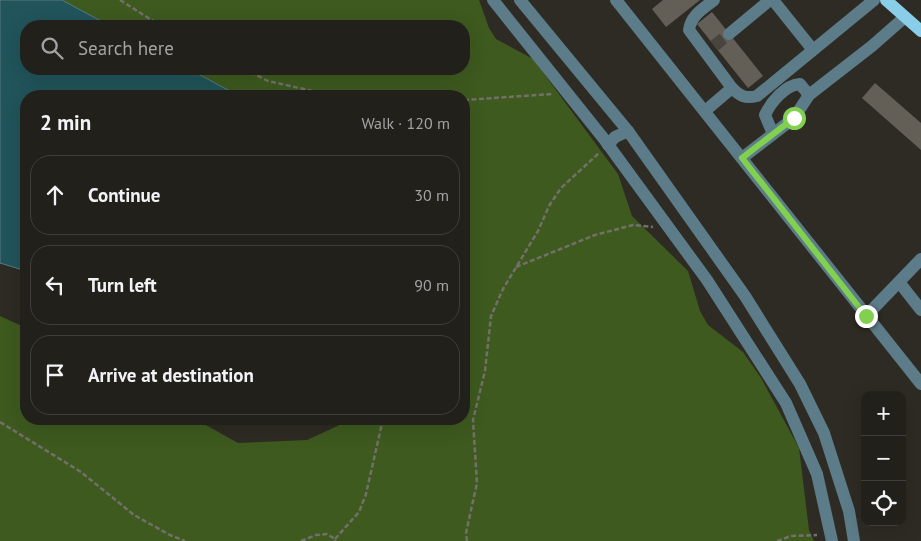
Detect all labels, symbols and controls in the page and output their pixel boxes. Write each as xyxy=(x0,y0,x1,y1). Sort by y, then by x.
search box xyxy=(20,20,470,75)
icon: search xyxy=(38,34,66,62)
text: Search here xyxy=(78,36,174,60)
route start xyxy=(783,107,806,130)
text: 2 min xyxy=(40,109,91,136)
text: Walk · 120 m xyxy=(361,113,450,133)
icon: ahead xyxy=(41,181,69,209)
text: Continue xyxy=(88,183,160,207)
text: 30 m xyxy=(414,185,449,205)
icon: left xyxy=(41,271,69,299)
text: Turn left xyxy=(88,273,157,297)
text: 90 m xyxy=(414,275,449,295)
route end xyxy=(855,305,878,328)
icon: arrive xyxy=(41,361,69,389)
text: Arrive at destination xyxy=(88,363,254,387)
map controls xyxy=(861,391,906,526)
button: + xyxy=(861,391,906,436)
button: − xyxy=(861,436,906,481)
button: locate xyxy=(861,481,906,526)

